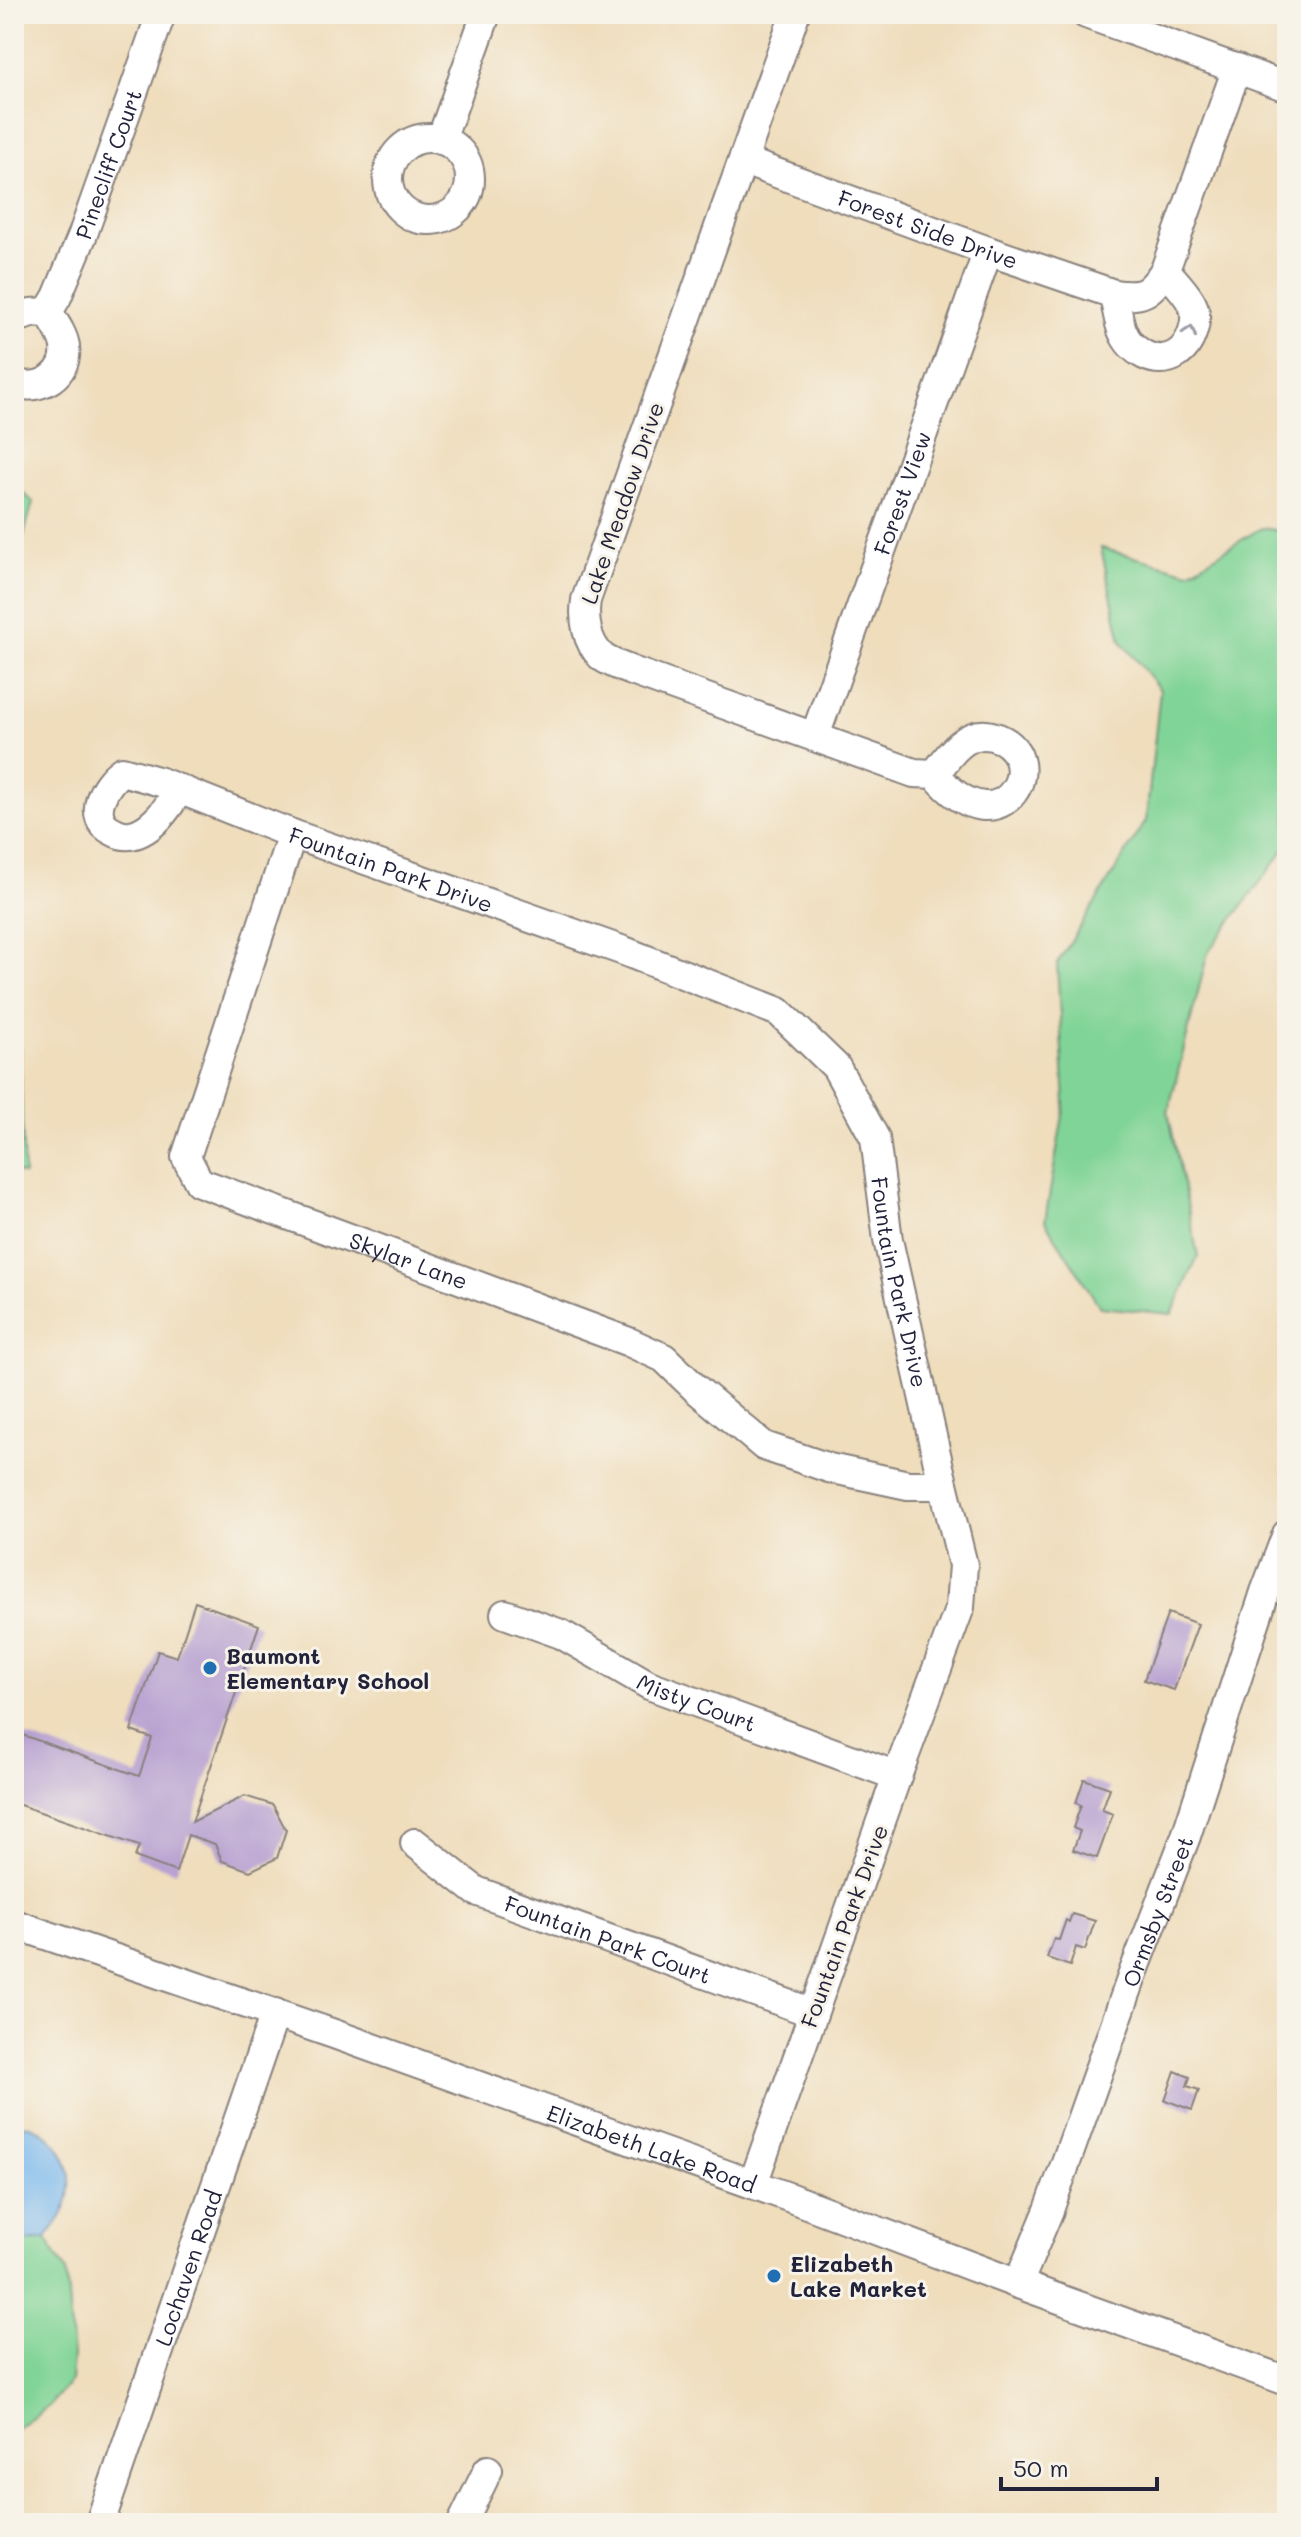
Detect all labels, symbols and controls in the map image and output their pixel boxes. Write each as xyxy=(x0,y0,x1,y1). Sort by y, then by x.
street label: Pinecliff Court xyxy=(68,85,148,243)
street label: Forest Side Drive xyxy=(834,182,1022,275)
one-way arrow xyxy=(1181,324,1197,338)
street label: Lake Meadow Drive xyxy=(574,398,670,608)
street label: Forest View xyxy=(866,427,937,559)
street label: Fountain Park Drive xyxy=(285,820,497,918)
street label: Fountain Park Drive xyxy=(866,1175,935,1390)
street label: Skylar Lane xyxy=(346,1225,472,1295)
place label: Baumont Elementary School xyxy=(226,1641,429,1695)
marker: Baumont Elementary School xyxy=(201,1659,219,1677)
street label: Misty Court xyxy=(632,1667,760,1738)
street label: Fountain Park Drive xyxy=(794,1821,894,2031)
street label: Ormsby Street xyxy=(1115,1832,1199,1991)
street label: Fountain Park Court xyxy=(501,1888,715,1989)
street label: Elizabeth Lake Road xyxy=(543,2097,760,2199)
street label: Lochaven Road xyxy=(147,2186,228,2349)
place label: Elizabeth Lake Market xyxy=(790,2249,927,2303)
marker: Elizabeth Lake Market xyxy=(765,2267,783,2285)
scale bar xyxy=(1001,2441,1157,2491)
text: 50 m xyxy=(1013,2452,1069,2483)

